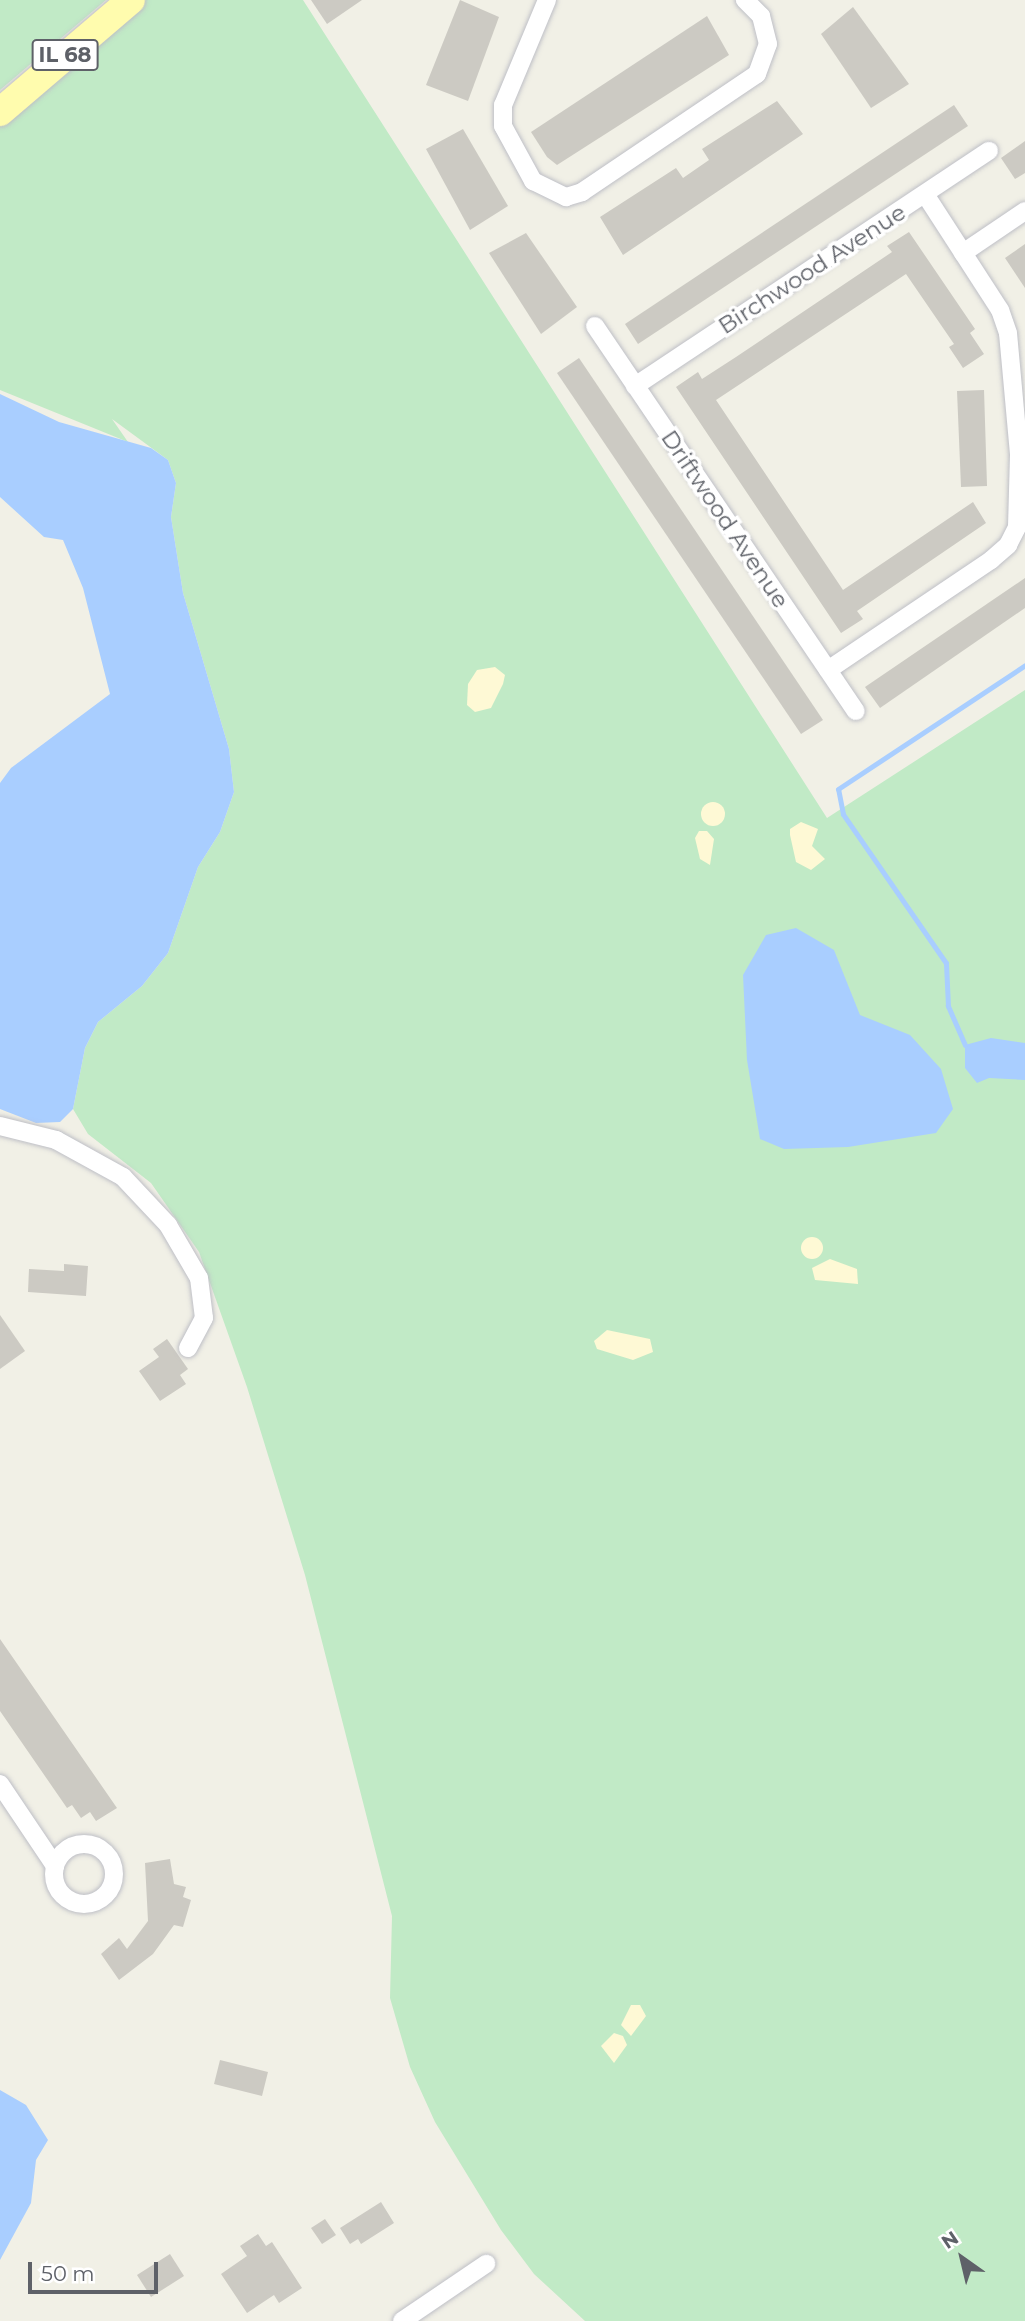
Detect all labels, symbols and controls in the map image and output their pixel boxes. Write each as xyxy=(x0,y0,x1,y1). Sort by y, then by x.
road number: IL 68 xyxy=(30,38,100,72)
street label: Birchwood Avenue xyxy=(713,198,911,340)
street label: Driftwood Avenue xyxy=(655,425,795,613)
north arrow xyxy=(927,2223,997,2293)
text: N xyxy=(937,2226,963,2254)
scale bar xyxy=(32,2248,161,2292)
text: 50 m xyxy=(41,2261,95,2286)

